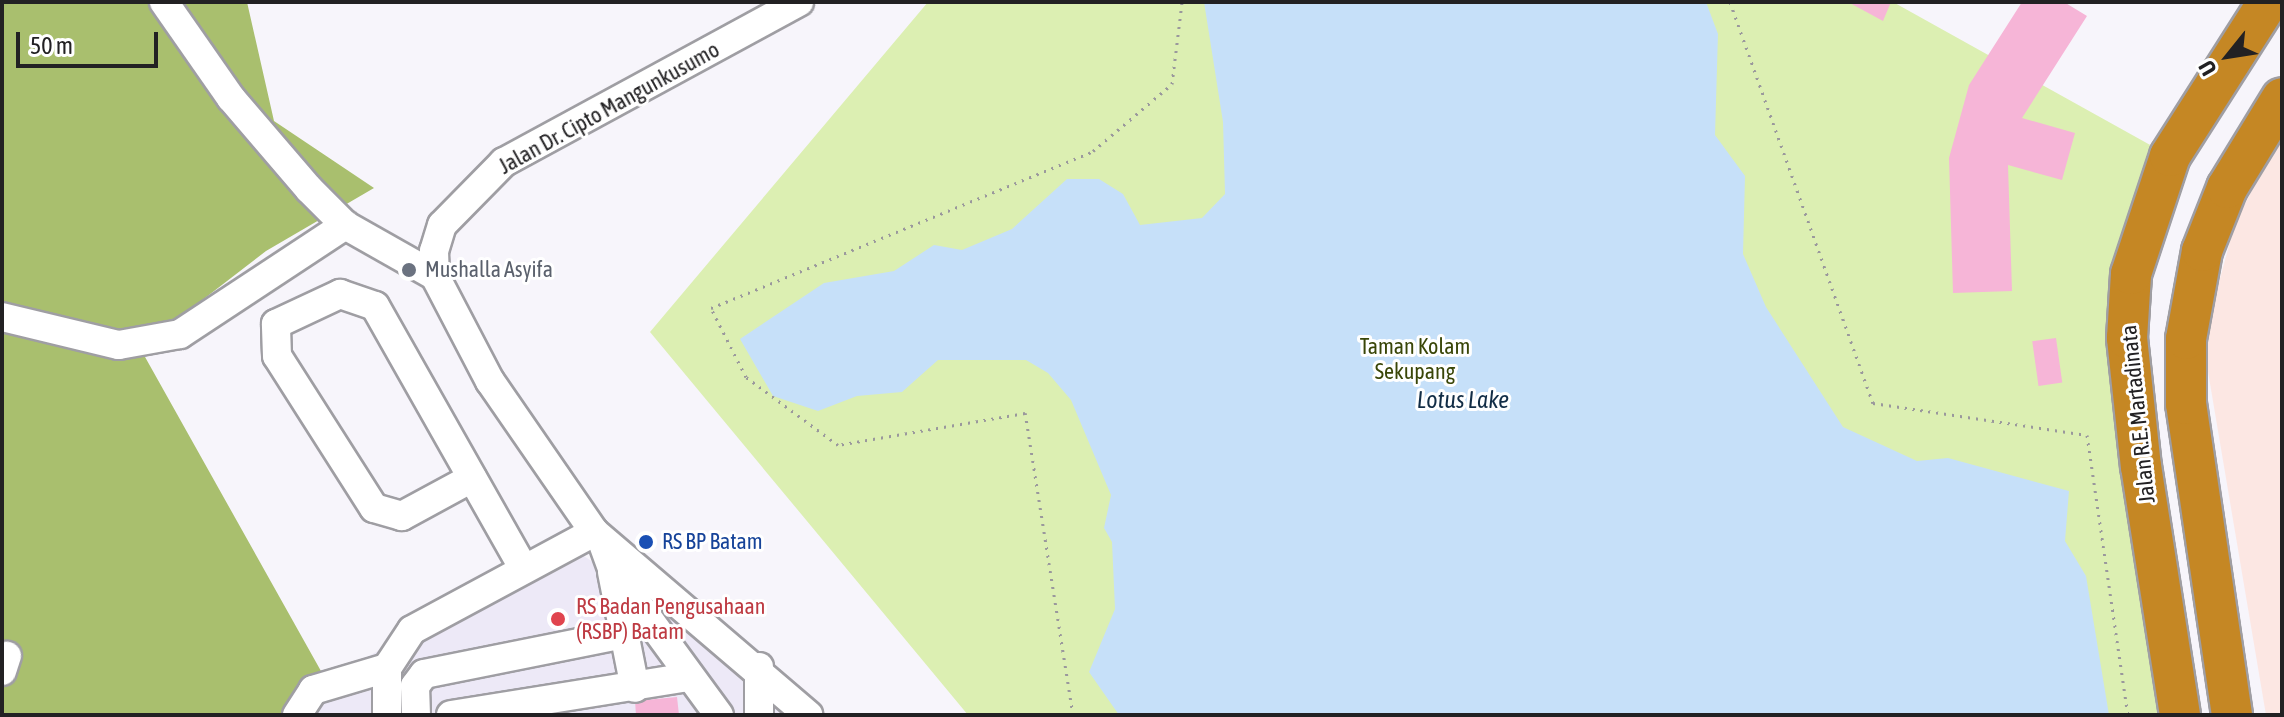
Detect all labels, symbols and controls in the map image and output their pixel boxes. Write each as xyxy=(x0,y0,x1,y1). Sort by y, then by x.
scale bar xyxy=(20,16,162,66)
north arrow xyxy=(2188,16,2268,96)
text: 50 m xyxy=(30,32,73,59)
street label: Jalan Dr. Cipto Mangunkusumo xyxy=(494,36,724,180)
text: U xyxy=(2193,56,2222,80)
place label: Mushalla Asyifa xyxy=(425,257,553,283)
marker: Mushalla Asyifa xyxy=(400,261,418,279)
street label: Jalan R.E. Martadinata xyxy=(2116,324,2160,504)
park label: Taman Kolam Sekupang xyxy=(1360,333,1470,384)
water label: Lotus Lake xyxy=(1417,386,1509,414)
place label: RS BP Batam xyxy=(662,529,763,555)
marker: RS BP Batam xyxy=(637,533,655,551)
place label: RS Badan Pengusahaan (RSBP) Batam xyxy=(576,593,765,644)
marker: RS Badan Pengusahaan (RSBP) Batam xyxy=(547,608,569,630)

